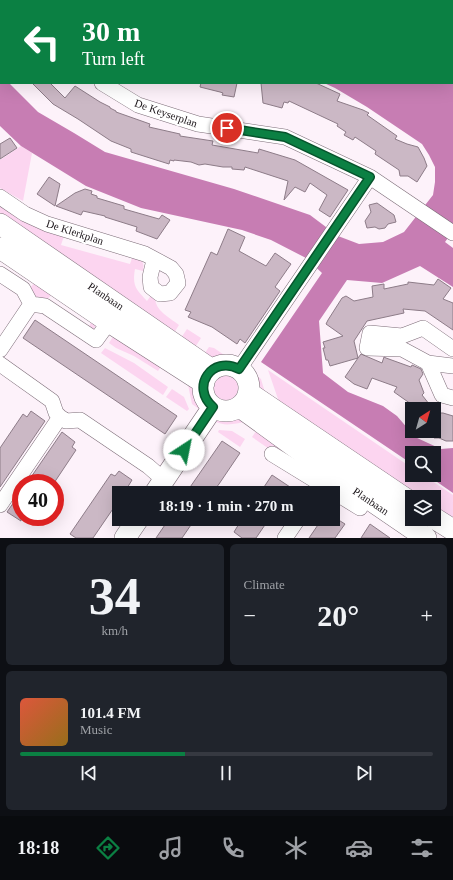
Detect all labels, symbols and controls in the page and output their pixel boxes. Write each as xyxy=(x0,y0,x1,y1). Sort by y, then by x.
icon: left xyxy=(16,16,68,68)
text: 30 m xyxy=(82,16,140,47)
text: Turn left xyxy=(82,49,145,69)
street label: De Keyserplan xyxy=(133,97,199,130)
pin xyxy=(210,111,244,145)
icon: arrive xyxy=(216,117,238,139)
street label: De Klerkplan xyxy=(45,217,106,247)
street label: Planbaan xyxy=(86,280,126,313)
north arrow xyxy=(405,402,441,438)
map controls xyxy=(405,402,441,526)
position arrow xyxy=(163,429,205,471)
button: search xyxy=(405,446,441,482)
speed limit sign: 40 xyxy=(12,474,64,526)
street label: Planbaan xyxy=(351,485,391,518)
button: layers xyxy=(405,490,441,526)
text: 18:19 · 1 min · 270 m xyxy=(159,498,294,514)
text: 34 xyxy=(89,568,141,625)
text: Climate xyxy=(244,577,285,592)
text: 20° xyxy=(317,599,359,632)
text: − xyxy=(244,603,256,628)
text: + xyxy=(421,603,433,628)
text: km/h xyxy=(101,623,128,638)
text: 101.4 FM xyxy=(80,705,141,721)
text: Music xyxy=(80,722,113,737)
icon: previous xyxy=(78,762,100,784)
icon: pause xyxy=(215,762,237,784)
icon: next xyxy=(353,762,375,784)
icon: directions xyxy=(94,834,122,862)
icon: music xyxy=(157,834,185,862)
icon: phone xyxy=(219,834,247,862)
icon: climate xyxy=(282,834,310,862)
icon: car xyxy=(345,834,373,862)
icon: filters xyxy=(408,834,436,862)
text: 18:18 xyxy=(17,838,59,858)

